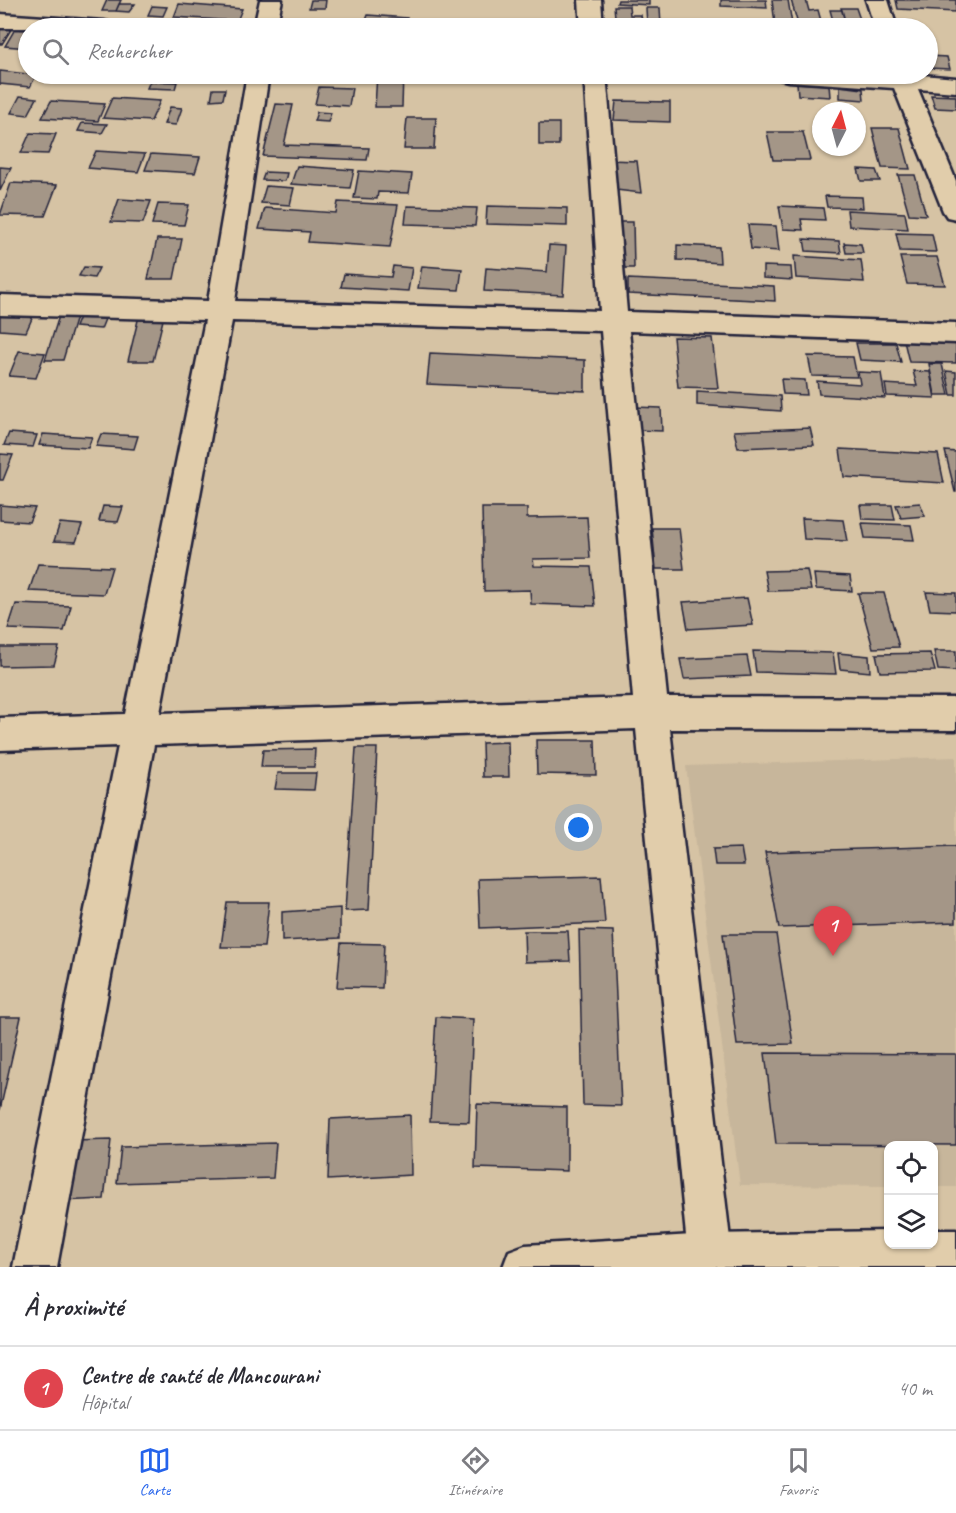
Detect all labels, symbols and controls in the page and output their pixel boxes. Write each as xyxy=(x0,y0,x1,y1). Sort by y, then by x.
search box xyxy=(18,18,938,84)
icon: search xyxy=(39,35,72,68)
text: Rechercher xyxy=(87,37,171,65)
north arrow xyxy=(812,102,866,156)
your location xyxy=(564,813,593,842)
pin: 1 xyxy=(814,906,852,956)
map controls xyxy=(884,1141,938,1249)
button: locate xyxy=(884,1141,938,1195)
button: layers xyxy=(884,1195,938,1249)
text: À proximité xyxy=(24,1290,123,1323)
text: Centre de santé de Mancourani xyxy=(81,1362,318,1390)
text: 1 xyxy=(39,1376,48,1401)
text: 40 m xyxy=(898,1376,932,1401)
text: Hôpital xyxy=(81,1390,129,1415)
tab: Carte xyxy=(138,1444,171,1500)
tab: Itinéraire xyxy=(448,1444,502,1500)
tab: Favoris xyxy=(779,1444,818,1500)

